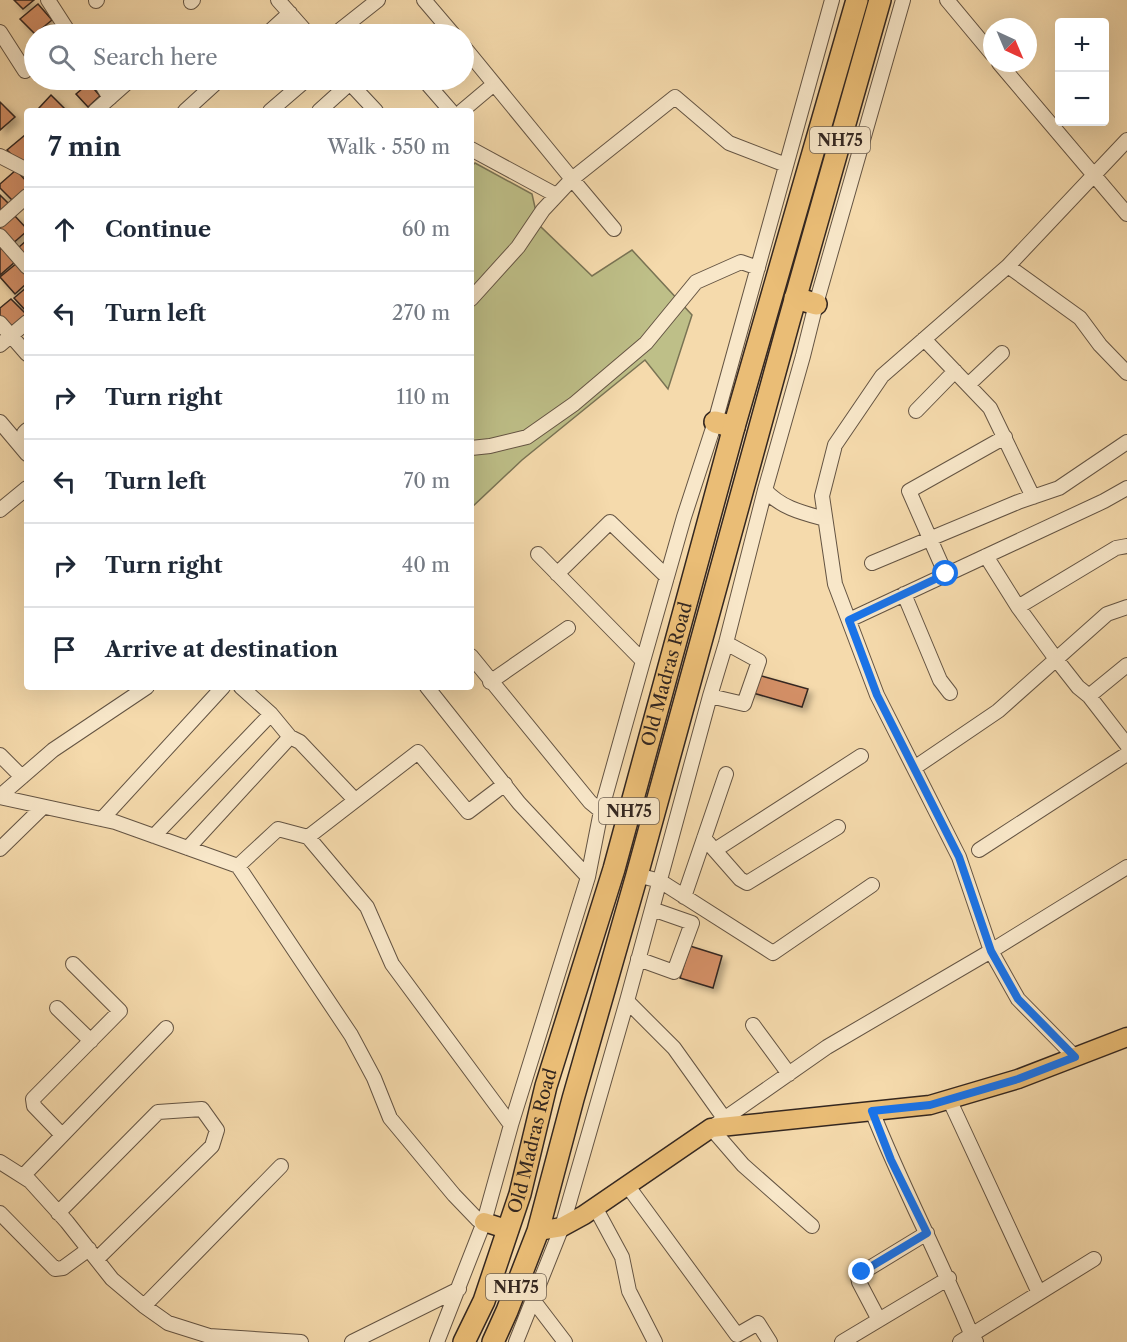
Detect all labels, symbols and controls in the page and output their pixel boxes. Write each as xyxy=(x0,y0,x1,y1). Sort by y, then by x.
north arrow xyxy=(983,18,1037,72)
map controls xyxy=(1055,18,1109,126)
button: + xyxy=(1055,18,1109,72)
search box xyxy=(24,24,474,90)
icon: search xyxy=(45,41,78,74)
text: Search here xyxy=(93,44,218,71)
button: − xyxy=(1055,72,1109,126)
road number: NH75 xyxy=(810,127,870,153)
text: 7 min xyxy=(48,131,121,163)
text: Walk · 550 m xyxy=(328,135,450,159)
icon: ahead xyxy=(48,213,81,246)
text: Continue xyxy=(105,216,211,243)
text: 60 m xyxy=(402,217,450,241)
icon: left xyxy=(48,297,81,330)
text: Turn left xyxy=(105,300,206,327)
text: 270 m xyxy=(392,301,450,325)
icon: right xyxy=(48,381,81,414)
text: Turn right xyxy=(105,384,223,411)
text: 110 m xyxy=(397,385,450,409)
icon: left xyxy=(48,465,81,498)
text: Turn left xyxy=(105,468,206,495)
text: 70 m xyxy=(404,469,450,493)
icon: right xyxy=(48,549,81,582)
text: Turn right xyxy=(105,552,223,579)
text: 40 m xyxy=(402,553,450,577)
route start xyxy=(932,560,958,586)
street label: Old Madras Road xyxy=(637,599,697,749)
icon: arrive xyxy=(48,633,81,666)
text: Arrive at destination xyxy=(105,636,338,663)
road number: NH75 xyxy=(599,798,659,824)
street label: Old Madras Road xyxy=(503,1066,562,1216)
route end xyxy=(848,1258,874,1284)
road number: NH75 xyxy=(486,1274,546,1300)

